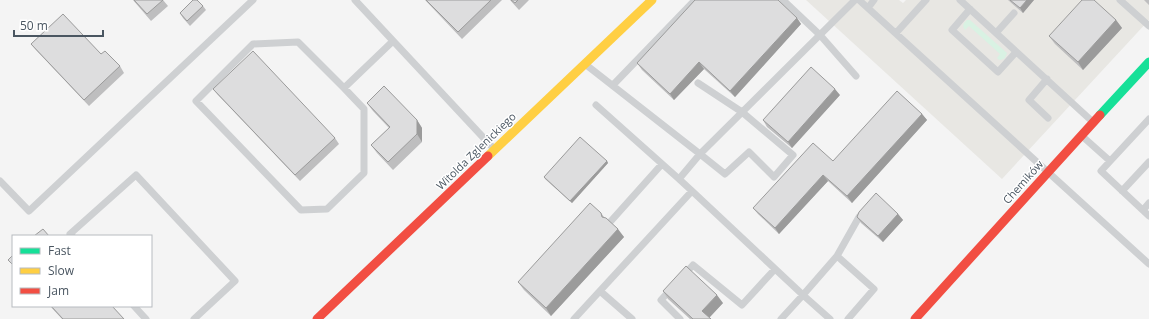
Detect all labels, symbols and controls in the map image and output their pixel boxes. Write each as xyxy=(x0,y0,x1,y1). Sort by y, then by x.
scale bar xyxy=(14,12,103,38)
text: 50 m xyxy=(20,17,48,34)
street label: Witolda Zglenickiego xyxy=(433,108,519,193)
street label: Chemików xyxy=(999,156,1046,207)
legend xyxy=(12,235,152,307)
text: Fast xyxy=(48,242,71,259)
text: Slow xyxy=(48,262,75,279)
text: Jam xyxy=(47,282,69,299)

